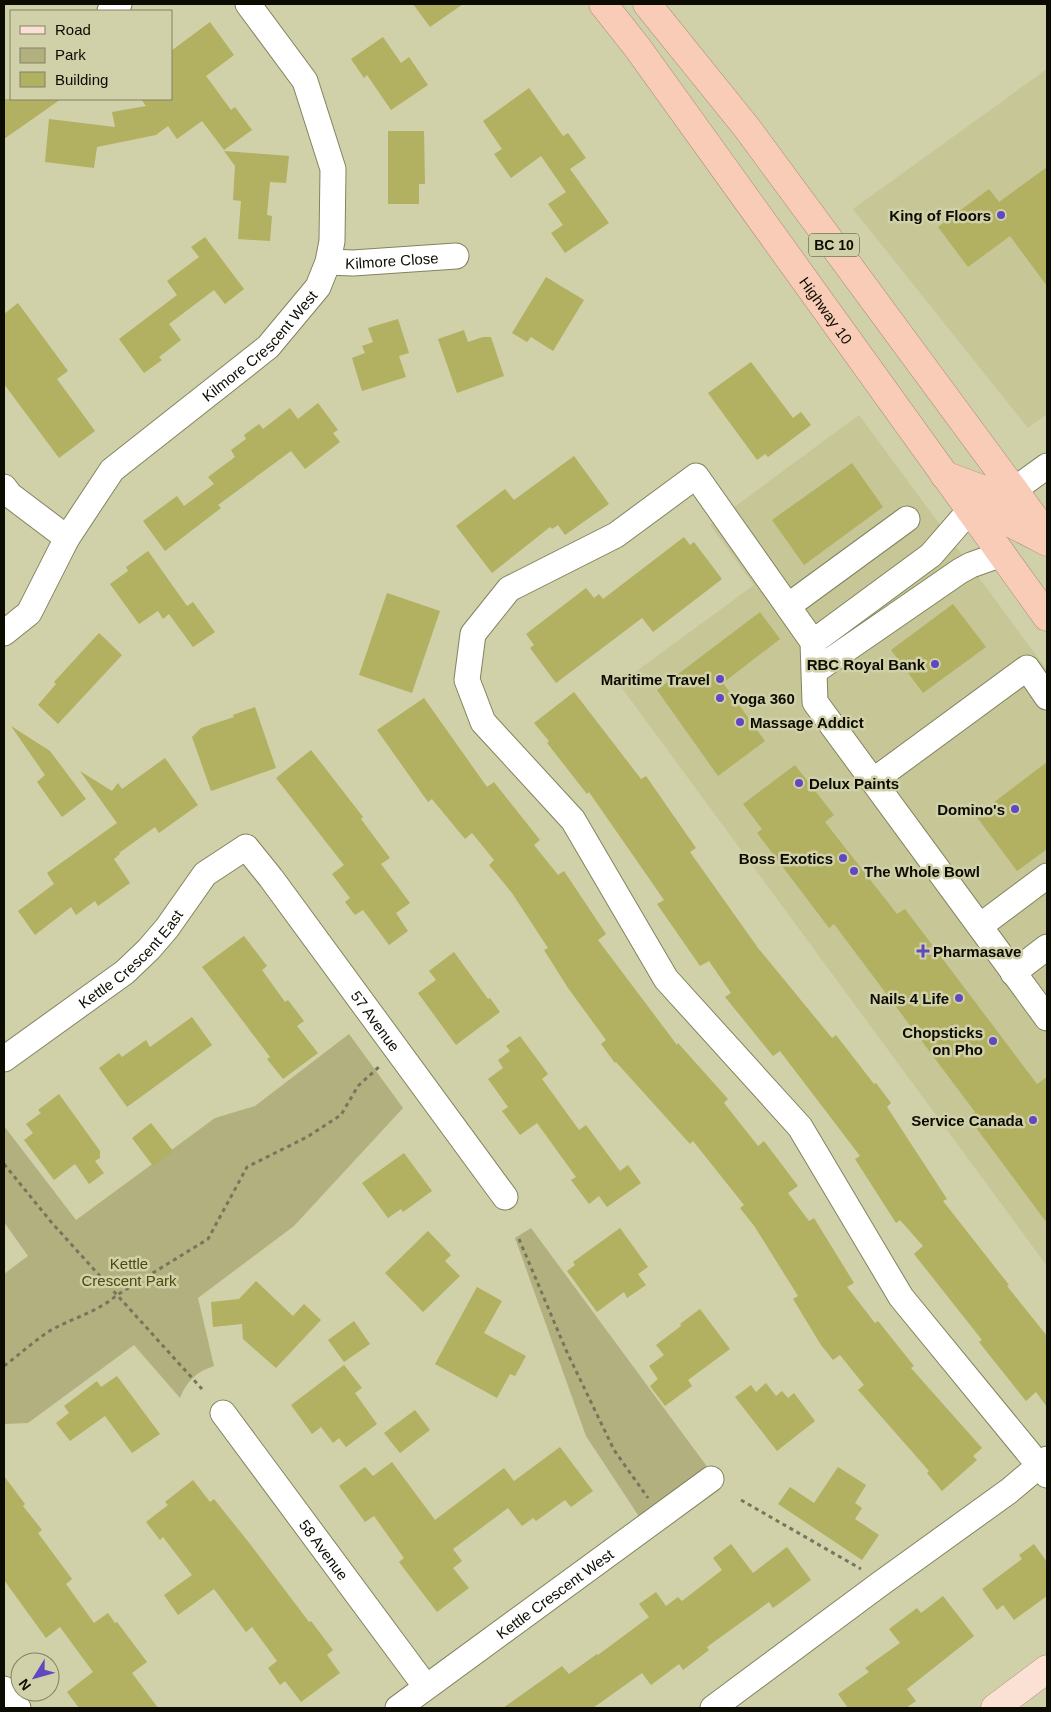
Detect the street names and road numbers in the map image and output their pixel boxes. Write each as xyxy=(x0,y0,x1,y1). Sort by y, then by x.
road number: BC 10 xyxy=(809,234,859,256)
street label: Kilmore Close xyxy=(345,249,439,272)
street label: Highway 10 xyxy=(797,273,856,347)
street label: Kilmore Crescent West xyxy=(198,286,321,404)
street label: Kettle Crescent East xyxy=(75,906,186,1011)
street label: 57 Avenue xyxy=(348,987,404,1054)
street label: 58 Avenue xyxy=(296,1516,352,1583)
street label: Kettle Crescent West xyxy=(493,1545,617,1642)

